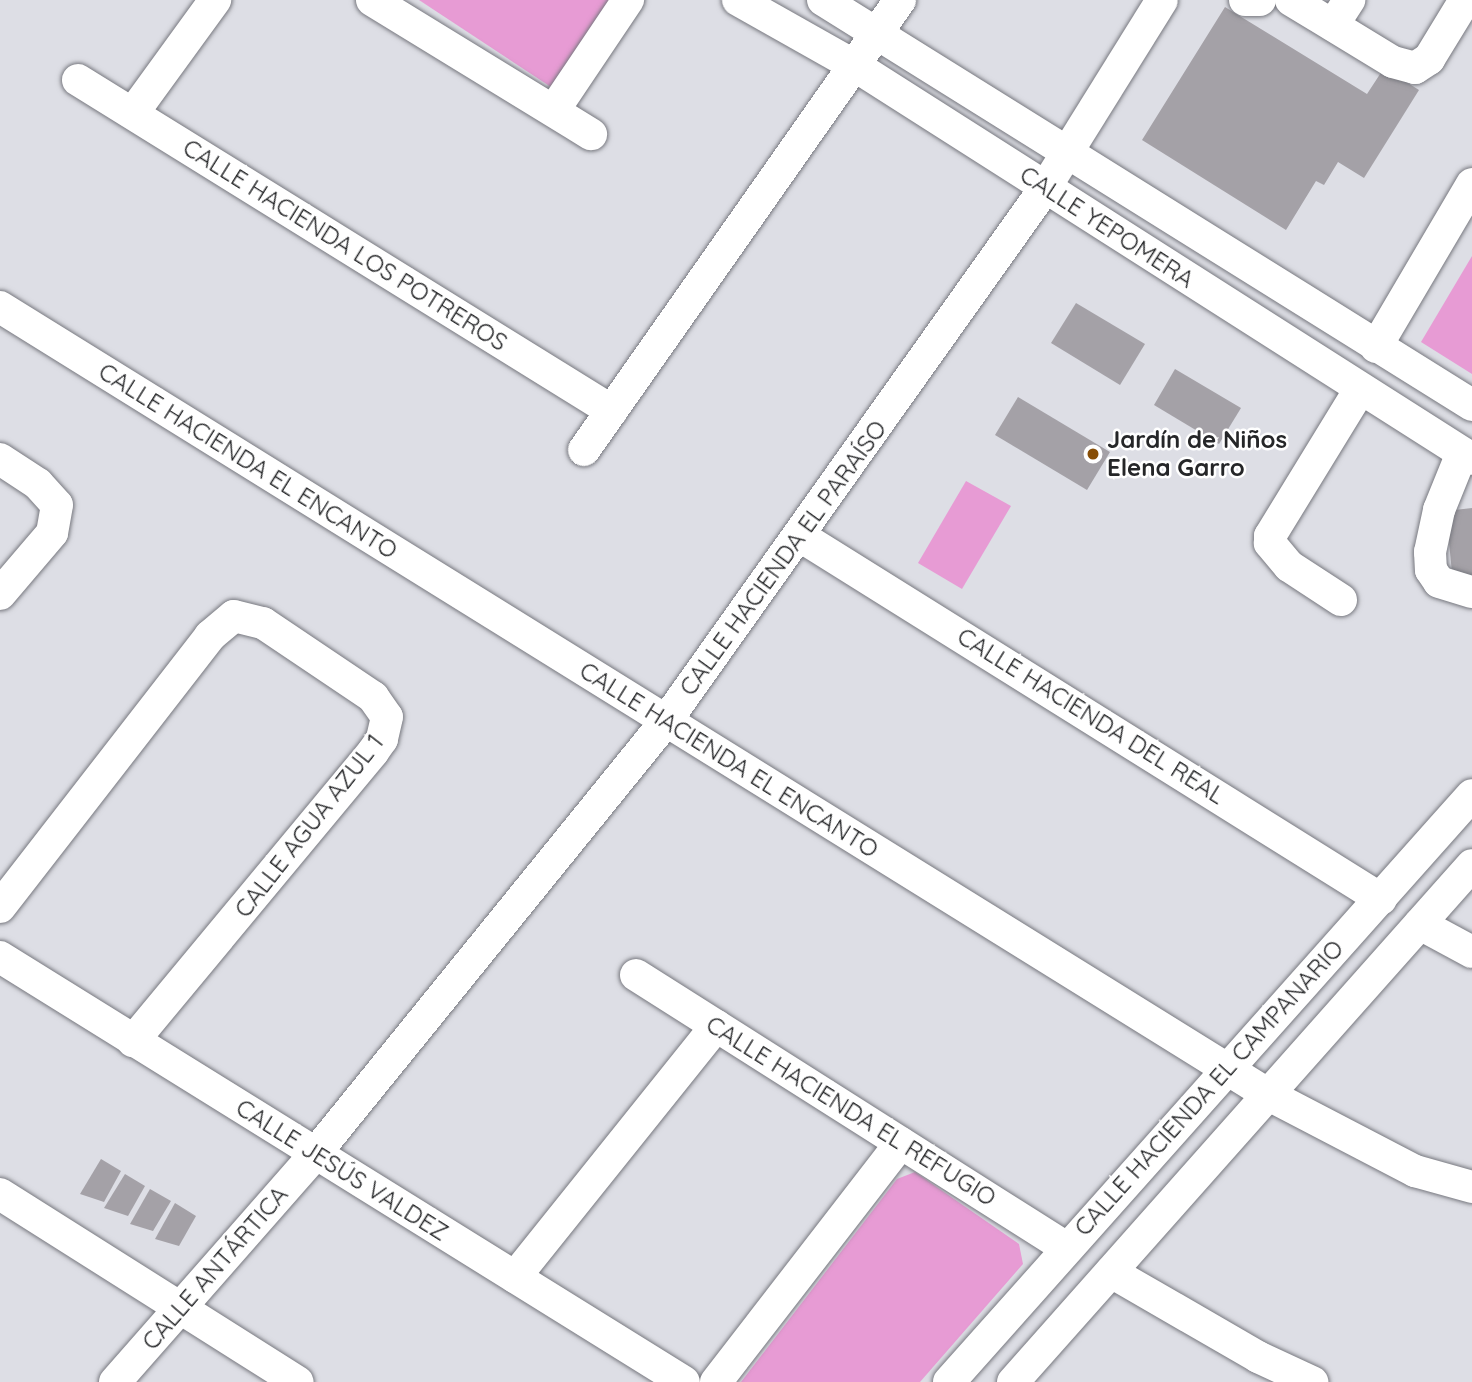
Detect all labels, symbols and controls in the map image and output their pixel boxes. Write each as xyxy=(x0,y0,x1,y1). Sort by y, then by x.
street label: CALLE HACIENDA LOS POTREROS xyxy=(178,133,512,357)
street label: CALLE YEPOMERA xyxy=(1015,160,1199,294)
street label: CALLE HACIENDA EL ENCANTO xyxy=(93,357,403,565)
street label: CALLE HACIENDA EL PARAÍSO xyxy=(674,415,892,701)
place label: Jardín de Niños Elena Garro xyxy=(1107,426,1287,482)
marker: Jardín de Niños Elena Garro xyxy=(1085,446,1101,462)
street label: CALLE HACIENDA DEL REAL xyxy=(952,622,1230,810)
street label: CALLE HACIENDA EL ENCANTO xyxy=(574,656,884,864)
street label: CALLE AGUA AZUL 1 xyxy=(229,729,389,923)
street label: CALLE HACIENDA EL CAMPANARIO xyxy=(1069,934,1349,1242)
street label: CALLE HACIENDA EL REFUGIO xyxy=(701,1010,1001,1212)
street label: CALLE JESÚS VALDEZ xyxy=(231,1093,453,1247)
street label: CALLE ANTÁRTICA xyxy=(136,1180,294,1356)

